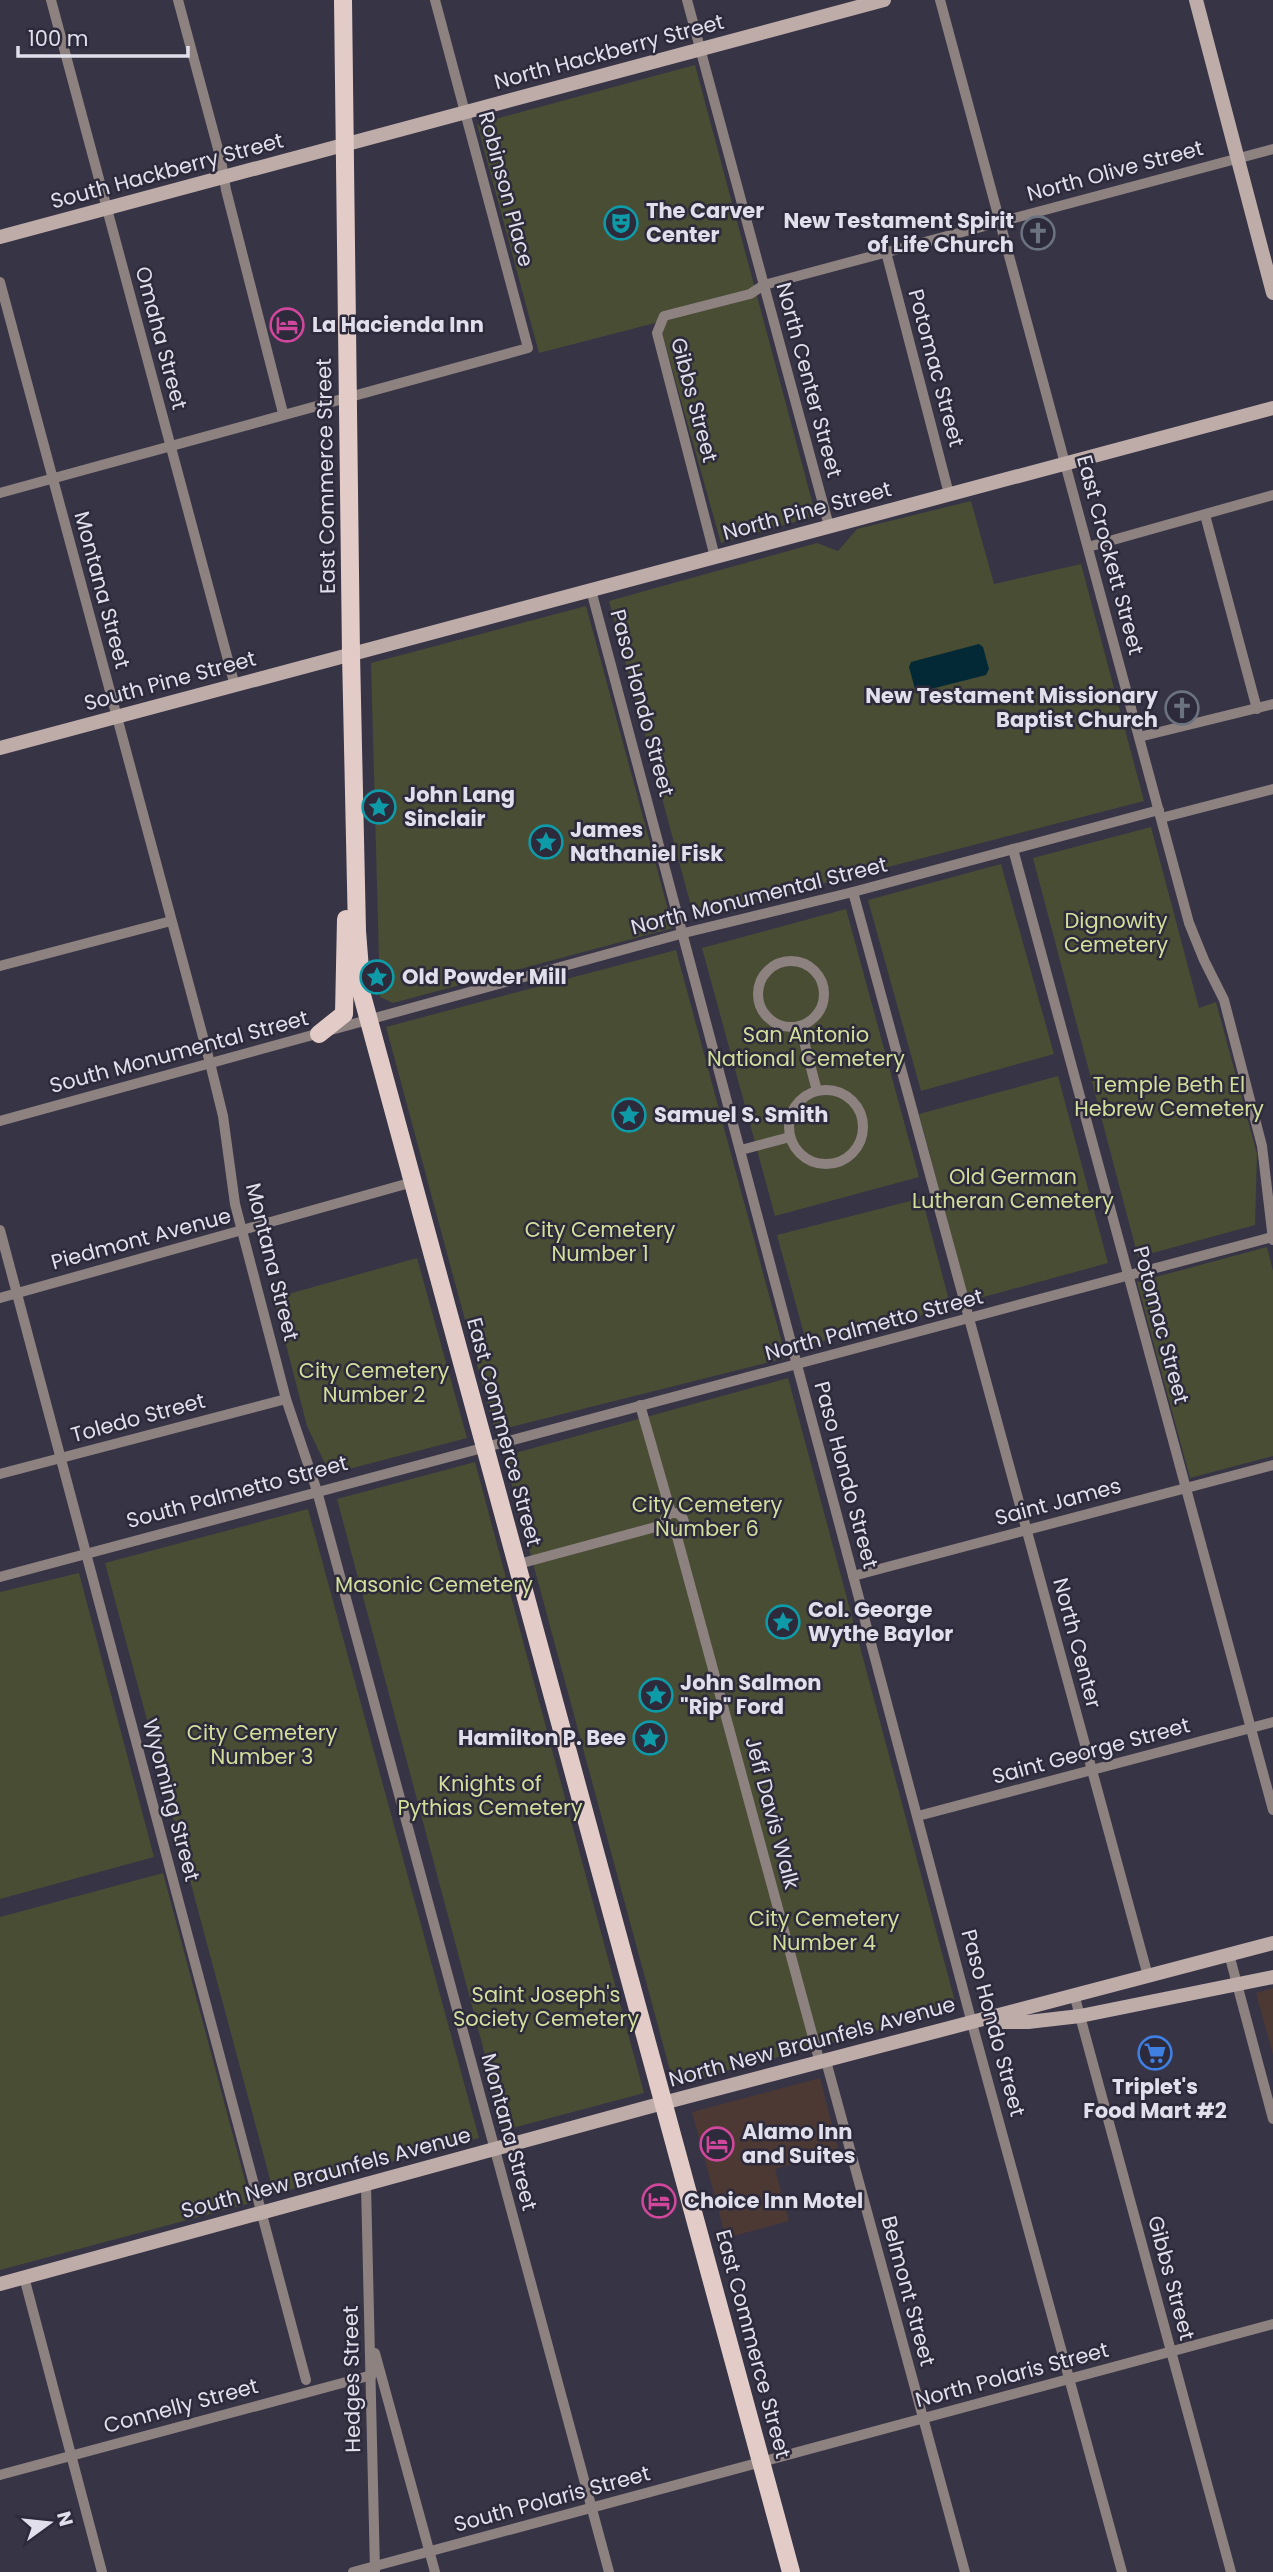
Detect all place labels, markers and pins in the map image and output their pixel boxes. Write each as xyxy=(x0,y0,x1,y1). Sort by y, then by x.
place label: The Carver Center xyxy=(646,196,764,249)
theatre icon: The Carver Center xyxy=(602,204,640,242)
place label: New Testament Spirit of Life Church xyxy=(783,206,1014,259)
church icon: New Testament Spirit of Life Church xyxy=(1019,214,1057,252)
hotel icon: La Hacienda Inn xyxy=(268,306,306,344)
place label: La Hacienda Inn xyxy=(312,310,484,339)
place label: New Testament Missionary Baptist Church xyxy=(865,681,1159,734)
church icon: New Testament Missionary Baptist Church xyxy=(1163,689,1201,727)
place label: John Lang Sinclair xyxy=(404,780,515,833)
place icon: John Lang Sinclair xyxy=(360,788,398,826)
place label: James Nathaniel Fisk xyxy=(570,815,723,868)
place icon: James Nathaniel Fisk xyxy=(527,823,565,861)
place icon: Old Powder Mill xyxy=(358,958,396,996)
place label: Old Powder Mill xyxy=(402,962,567,991)
place icon: Samuel S. Smith xyxy=(610,1096,648,1134)
place label: Samuel S. Smith xyxy=(654,1100,828,1129)
place label: Col. George Wythe Baylor xyxy=(808,1595,953,1648)
place icon: Col. George Wythe Baylor xyxy=(764,1603,802,1641)
place label: John Salmon "Rip" Ford xyxy=(680,1668,821,1721)
place icon: John Salmon "Rip" Ford xyxy=(637,1676,675,1714)
place icon: Hamilton P. Bee xyxy=(631,1719,669,1757)
place label: Hamilton P. Bee xyxy=(458,1723,626,1752)
supermarket icon: Triplet's Food Mart #2 xyxy=(1136,2034,1174,2072)
place label: Triplet's Food Mart #2 xyxy=(1083,2072,1227,2125)
place label: Alamo Inn and Suites xyxy=(742,2117,856,2170)
hotel icon: Alamo Inn and Suites xyxy=(698,2125,736,2163)
hotel icon: Choice Inn Motel xyxy=(640,2182,678,2220)
place label: Choice Inn Motel xyxy=(684,2186,863,2215)

